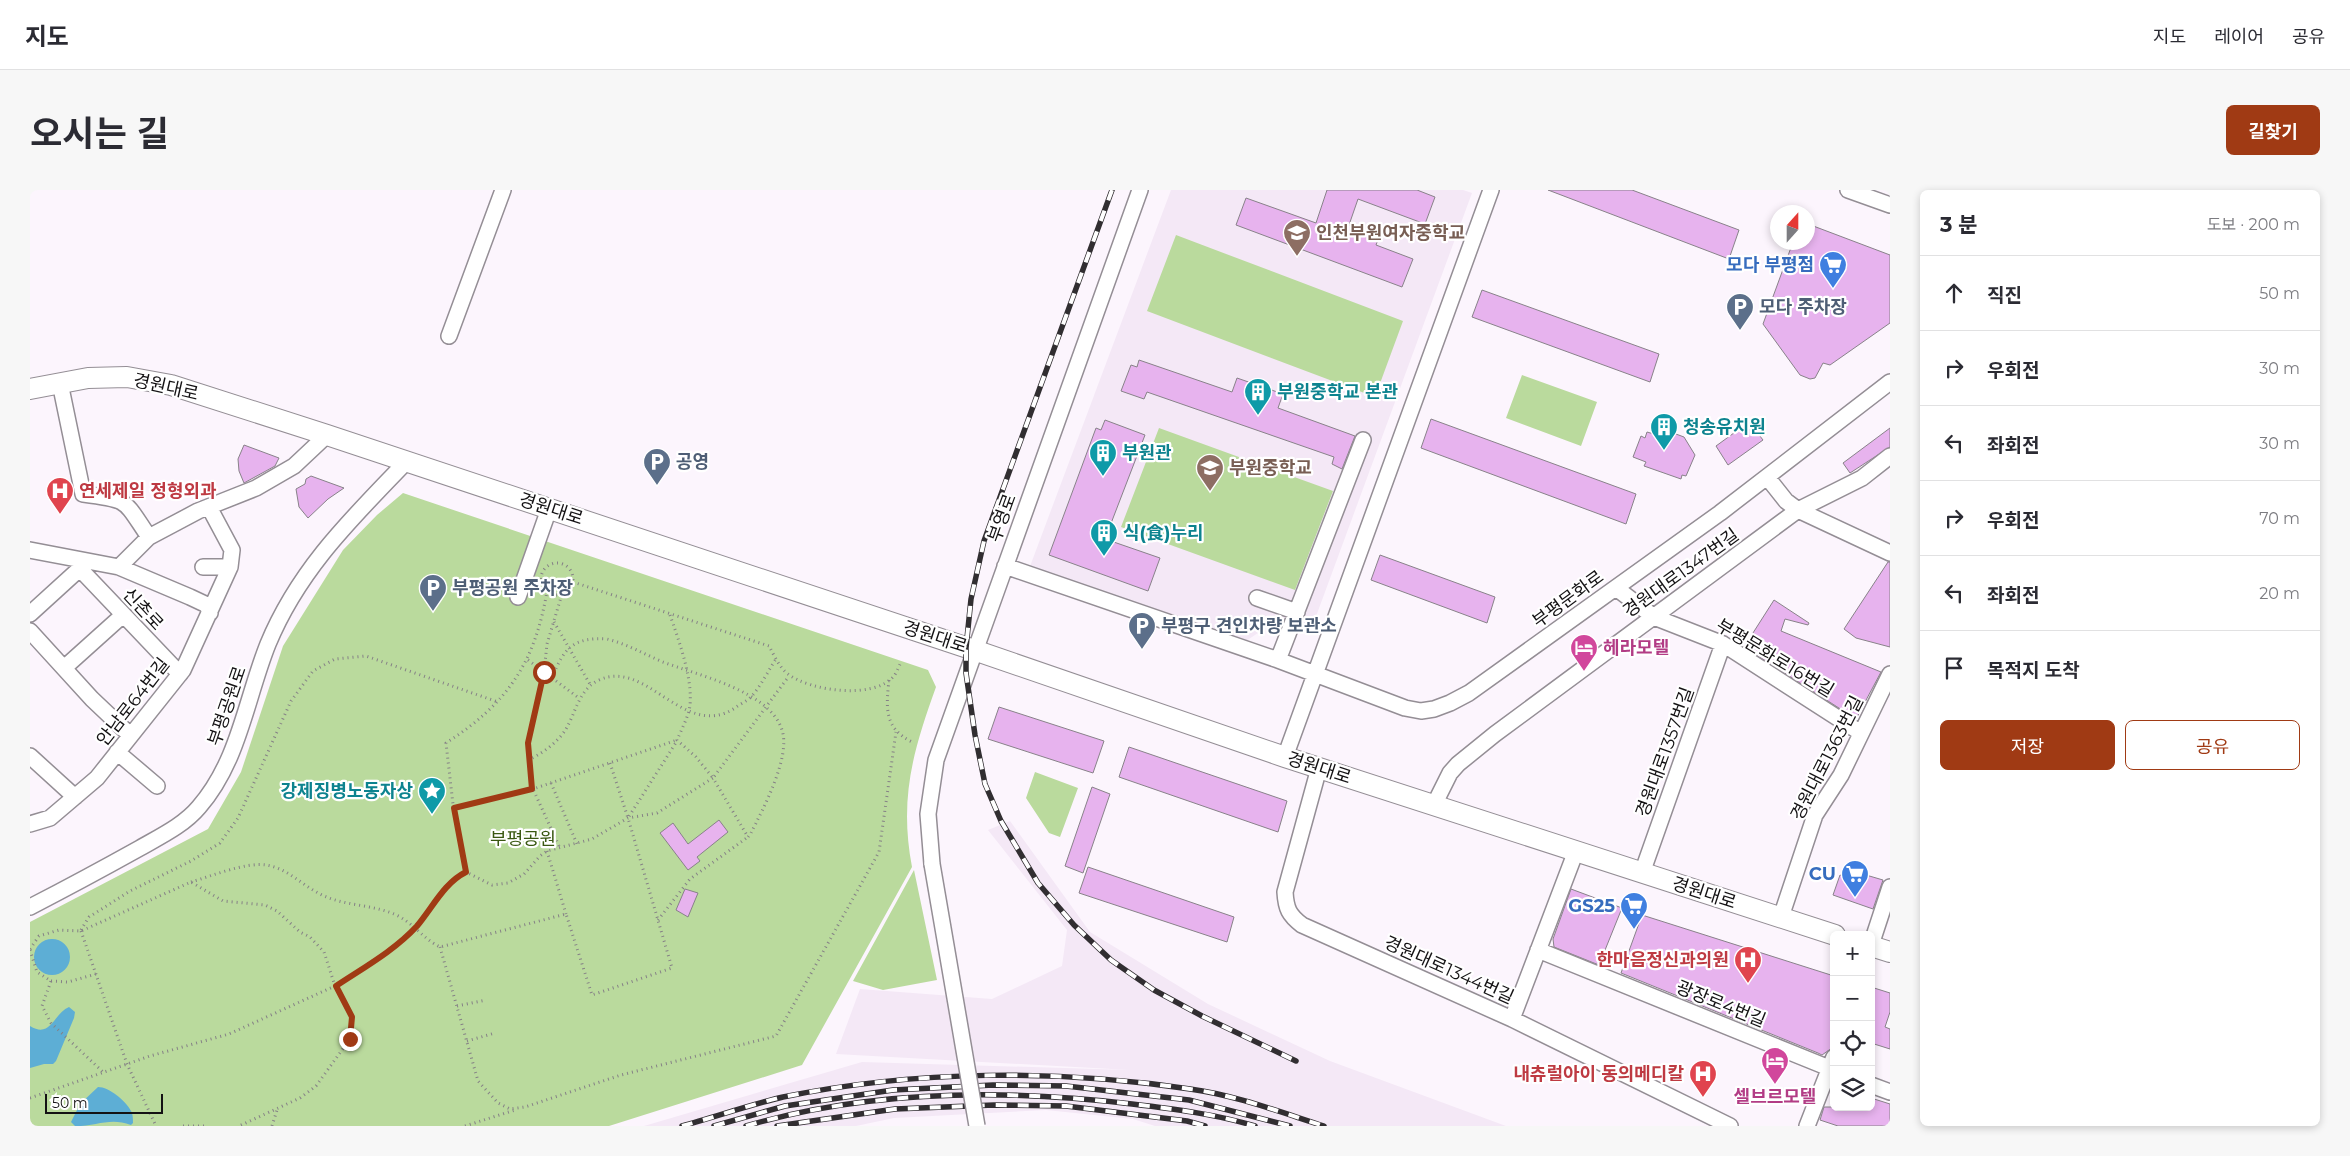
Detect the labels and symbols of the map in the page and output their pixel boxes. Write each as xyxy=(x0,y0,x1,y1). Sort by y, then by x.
north arrow xyxy=(1770,205,1815,250)
school or university icon: 인천부원여자중학교 xyxy=(1282,218,1312,257)
place label: 인천부원여자중학교 xyxy=(1316,222,1465,244)
supermarket icon: 모다 부평점 xyxy=(1818,250,1848,289)
place label: 모다 부평점 xyxy=(1726,254,1814,276)
parking icon: 모다 주차장 xyxy=(1725,292,1755,331)
place label: 모다 주차장 xyxy=(1759,296,1847,318)
street label: 경원대로 xyxy=(131,369,201,405)
building icon: 부원중학교 본관 xyxy=(1243,377,1273,416)
place label: 부원중학교 본관 xyxy=(1277,381,1398,403)
building icon: 청송유치원 xyxy=(1649,412,1679,451)
place label: 청송유치원 xyxy=(1683,416,1766,438)
building icon: 부원관 xyxy=(1088,438,1118,477)
place label: 부원관 xyxy=(1122,442,1172,464)
parking icon: 공영 xyxy=(642,447,672,486)
place label: 공영 xyxy=(676,451,709,473)
school or university icon: 부원중학교 xyxy=(1195,453,1225,492)
place label: 부원중학교 xyxy=(1229,457,1312,479)
hospital icon: 연세제일 정형외과 xyxy=(45,476,75,515)
place label: 연세제일 정형외과 xyxy=(79,480,217,502)
street label: 경원대로 xyxy=(516,488,586,530)
street label: 부영로 xyxy=(983,491,1021,545)
building icon: 식(食)누리 xyxy=(1089,518,1119,557)
place label: 식(食)누리 xyxy=(1123,522,1204,544)
street label: 경원대로1347번길 xyxy=(1619,524,1743,622)
street label: 부평문화로 xyxy=(1528,566,1608,632)
parking icon: 부평공원 주차장 xyxy=(418,573,448,612)
place label: 부평공원 주차장 xyxy=(452,577,573,599)
street label: 신촌로 xyxy=(118,583,168,635)
parking icon: 부평구 견인차량 보관소 xyxy=(1127,611,1157,650)
street label: 부평문화로16번길 xyxy=(1712,614,1838,702)
place label: 부평구 견인차량 보관소 xyxy=(1161,615,1337,637)
street label: 경원대로 xyxy=(900,616,970,658)
hotel icon: 헤라모텔 xyxy=(1569,633,1599,672)
place label: 헤라모텔 xyxy=(1603,637,1669,659)
street label: 안남로64번길 xyxy=(92,654,174,750)
route start xyxy=(533,661,556,684)
street label: 부평공원로 xyxy=(203,663,251,749)
street label: 경원대로1357번길 xyxy=(1631,684,1699,820)
street label: 경원대로1363번길 xyxy=(1786,692,1868,824)
street label: 경원대로 xyxy=(1284,747,1354,789)
place icon: 강제징병노동자상 xyxy=(417,776,447,815)
place label: 강제징병노동자상 xyxy=(281,780,413,802)
park label: 부평공원 xyxy=(490,828,556,850)
supermarket icon: CU xyxy=(1840,859,1870,898)
place label: CU xyxy=(1809,863,1836,885)
street label: 경원대로 xyxy=(1669,872,1739,914)
supermarket icon: GS25 xyxy=(1619,891,1649,930)
place label: GS25 xyxy=(1568,895,1615,917)
street label: 경원대로1344번길 xyxy=(1381,932,1517,1008)
hospital icon: 한마음정신과의원 xyxy=(1733,945,1763,984)
place label: 한마음정신과의원 xyxy=(1597,949,1729,971)
street label: 광장로4번길 xyxy=(1673,976,1769,1032)
route end xyxy=(339,1028,362,1051)
hotel icon: 셀브르모텔 xyxy=(1760,1046,1790,1085)
hospital icon: 내츄럴아이 동의메디칼 xyxy=(1688,1059,1718,1098)
place label: 내츄럴아이 동의메디칼 xyxy=(1513,1063,1684,1085)
place label: 셀브르모텔 xyxy=(1734,1086,1816,1108)
scale bar xyxy=(45,1091,162,1114)

